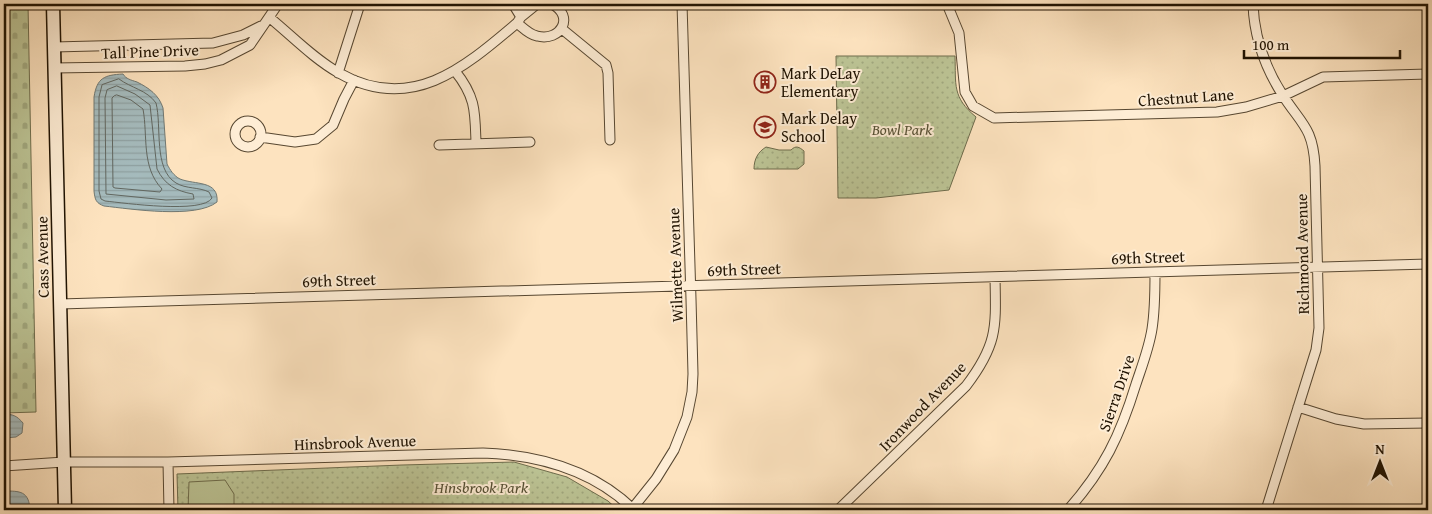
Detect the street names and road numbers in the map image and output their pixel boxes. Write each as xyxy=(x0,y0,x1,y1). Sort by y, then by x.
street label: Tall Pine Drive xyxy=(101,37,199,65)
street label: Chestnut Lane xyxy=(1137,82,1235,112)
street label: Richmond Avenue xyxy=(1289,193,1315,315)
street label: Wilmette Avenue xyxy=(661,207,689,323)
street label: Cass Avenue xyxy=(29,216,55,298)
street label: 69th Street xyxy=(1111,244,1186,270)
street label: 69th Street xyxy=(707,256,782,282)
street label: 69th Street xyxy=(302,267,377,293)
street label: Sierra Drive xyxy=(1092,351,1140,435)
street label: Ironwood Avenue xyxy=(873,356,971,456)
street label: Hinsbrook Avenue xyxy=(294,428,416,456)

